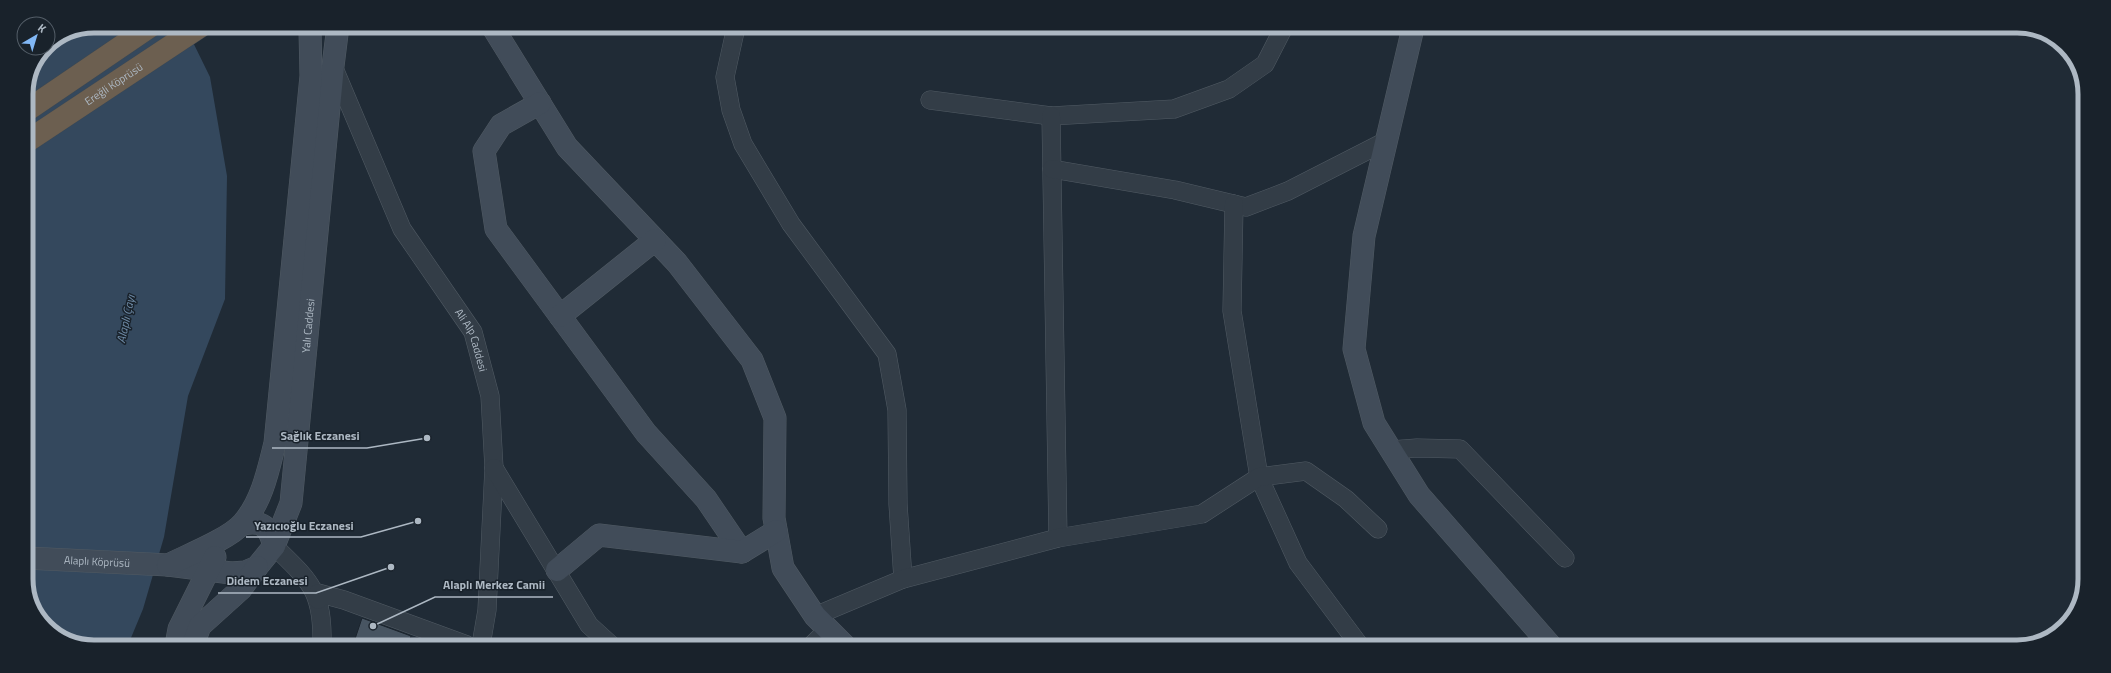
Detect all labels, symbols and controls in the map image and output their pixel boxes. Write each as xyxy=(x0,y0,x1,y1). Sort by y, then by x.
north arrow xyxy=(16,16,56,56)
text: K xyxy=(35,20,50,37)
street label: Ereğli Köprüsü xyxy=(81,59,146,109)
water label: Alaplı Çayı xyxy=(111,292,140,345)
street label: Yalı Caddesi xyxy=(297,298,319,354)
street label: Ali Alp Caddesi xyxy=(451,305,491,373)
callout: Sağlık Eczanesi xyxy=(272,424,367,448)
text: Sağlık Eczanesi xyxy=(280,426,360,445)
callout: Yazıcıoğlu Eczanesi xyxy=(246,513,361,537)
text: Yazıcıoğlu Eczanesi xyxy=(254,516,354,535)
street label: Alaplı Köprüsü xyxy=(63,552,131,571)
callout: Didem Eczanesi xyxy=(218,569,316,593)
text: Didem Eczanesi xyxy=(226,571,308,590)
callout: Alaplı Merkez Camii xyxy=(435,573,553,597)
text: Alaplı Merkez Camii xyxy=(443,575,545,594)

